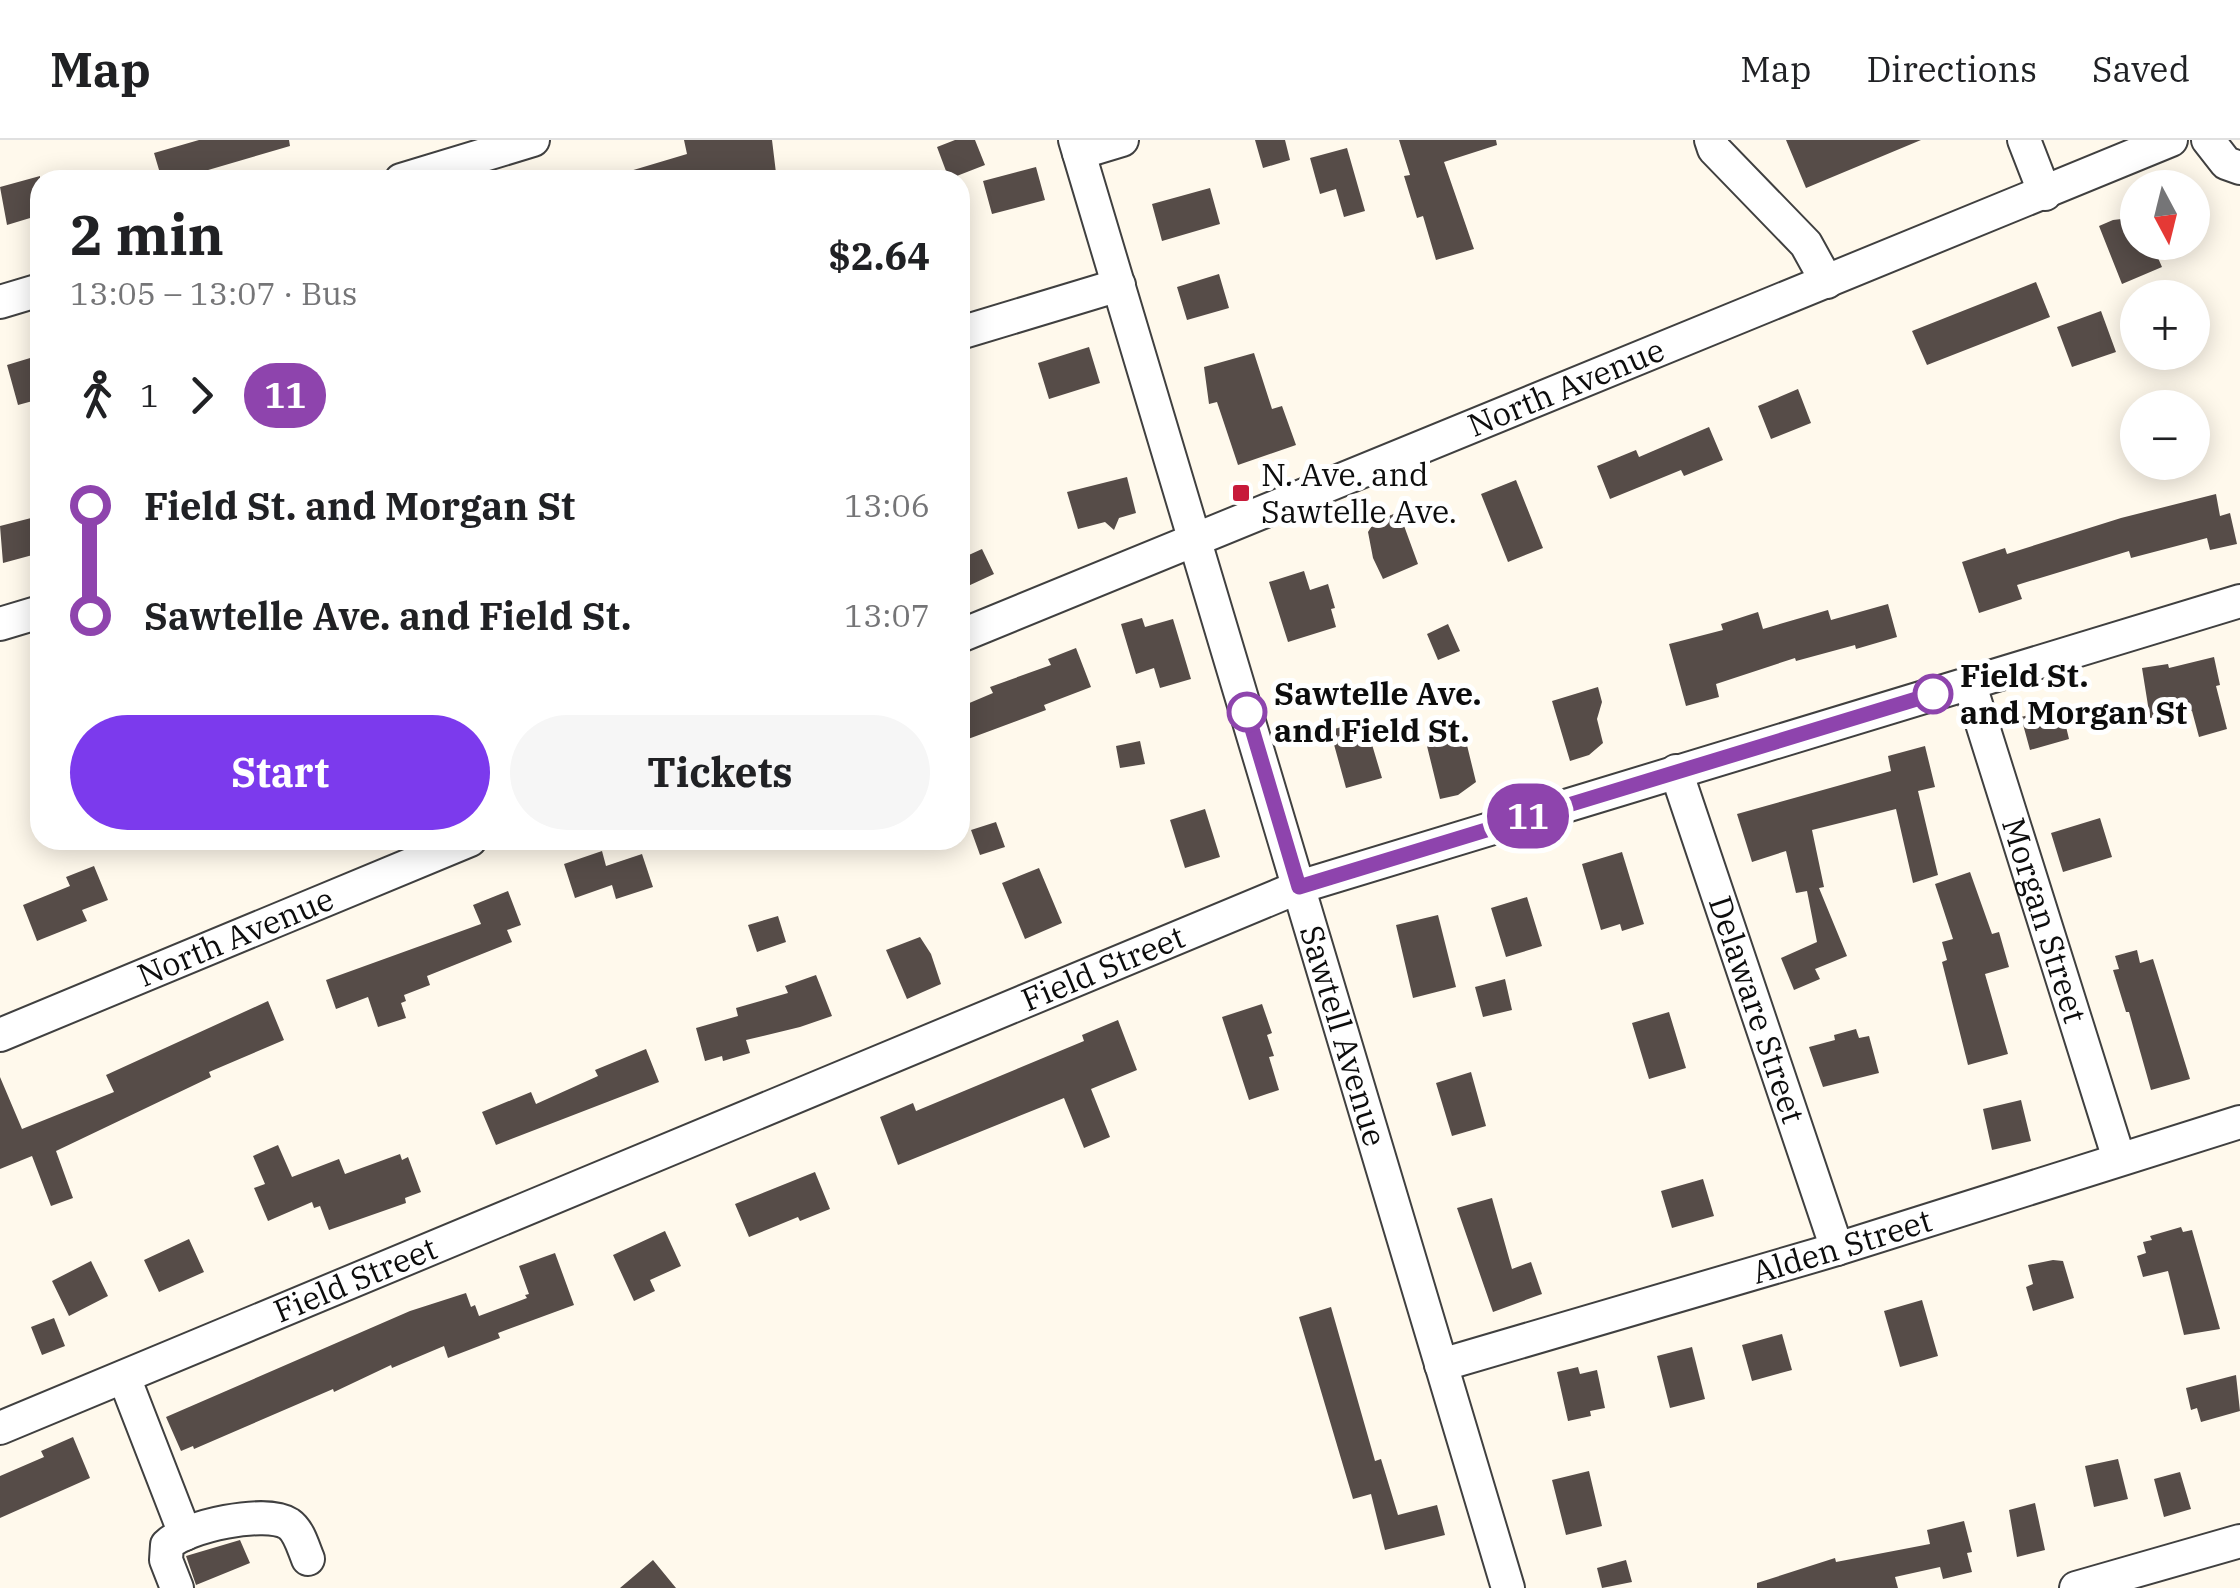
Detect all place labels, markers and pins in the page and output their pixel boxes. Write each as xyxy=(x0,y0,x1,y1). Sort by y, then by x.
place label: N. Ave. and Sawtelle Ave. xyxy=(1261,453,1457,532)
marker: N. Ave. and Sawtelle Ave. xyxy=(1230,482,1252,504)
place label: Field St. and Morgan St xyxy=(1960,654,2187,733)
place label: Sawtelle Ave. and Field St. xyxy=(1274,672,1482,751)
marker: Field St. and Morgan St xyxy=(1914,675,1952,713)
marker: Sawtelle Ave. and Field St. xyxy=(1228,693,1266,731)

